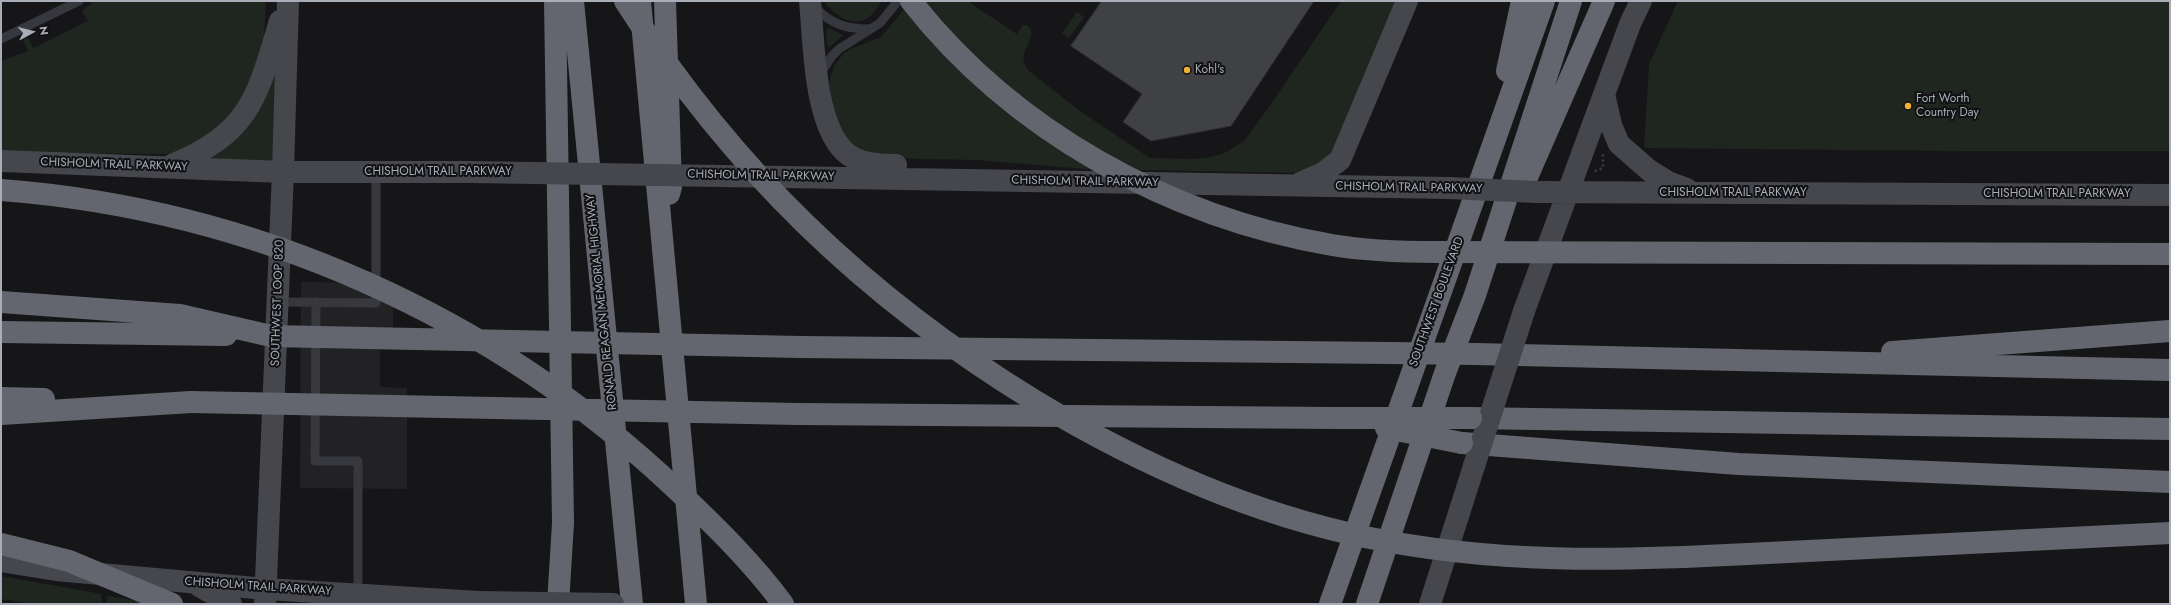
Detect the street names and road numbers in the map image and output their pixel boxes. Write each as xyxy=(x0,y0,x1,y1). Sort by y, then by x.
street label: CHISHOLM TRAIL PARKWAY xyxy=(40,155,188,175)
street label: CHISHOLM TRAIL PARKWAY xyxy=(364,165,512,179)
street label: CHISHOLM TRAIL PARKWAY xyxy=(687,168,835,184)
street label: CHISHOLM TRAIL PARKWAY xyxy=(1011,174,1159,190)
street label: CHISHOLM TRAIL PARKWAY xyxy=(1335,180,1483,196)
street label: CHISHOLM TRAIL PARKWAY xyxy=(1659,186,1807,200)
street label: CHISHOLM TRAIL PARKWAY xyxy=(1983,187,2131,201)
street label: RONALD REAGAN MEMORIAL HIGHWAY xyxy=(583,193,621,411)
street label: SOUTHWEST BOULEVARD xyxy=(1407,235,1467,369)
street label: SOUTHWEST LOOP 820 xyxy=(269,239,287,367)
street label: CHISHOLM TRAIL PARKWAY xyxy=(184,575,332,599)

